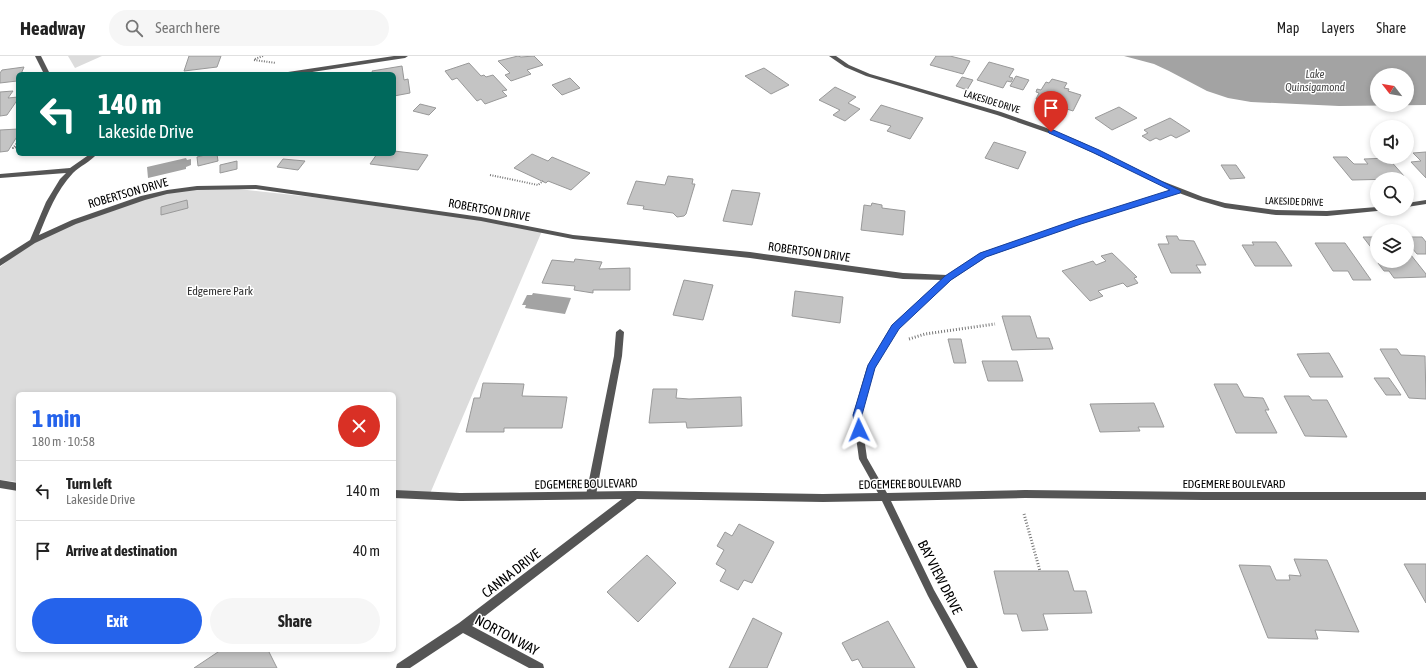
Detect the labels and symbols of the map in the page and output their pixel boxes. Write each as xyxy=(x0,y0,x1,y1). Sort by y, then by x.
water label: Lake Quinsigamond xyxy=(1285,68,1345,93)
north arrow xyxy=(1370,68,1414,112)
street label: LAKESIDE DRIVE xyxy=(962,88,1022,115)
pin xyxy=(1034,91,1068,132)
street label: ROBERTSON DRIVE xyxy=(86,175,170,211)
street label: LAKESIDE DRIVE xyxy=(1265,195,1324,208)
street label: ROBERTSON DRIVE xyxy=(447,196,531,224)
street label: ROBERTSON DRIVE xyxy=(767,239,851,265)
park label: Edgemere Park xyxy=(187,284,254,298)
position arrow xyxy=(838,409,880,451)
street label: EDGEMERE BOULEVARD xyxy=(534,476,638,492)
street label: EDGEMERE BOULEVARD xyxy=(858,476,962,492)
street label: EDGEMERE BOULEVARD xyxy=(1183,477,1286,491)
street label: BAY VIEW DRIVE xyxy=(915,537,965,617)
street label: CANNA DRIVE xyxy=(479,545,543,601)
street label: NORTON WAY xyxy=(472,612,542,659)

